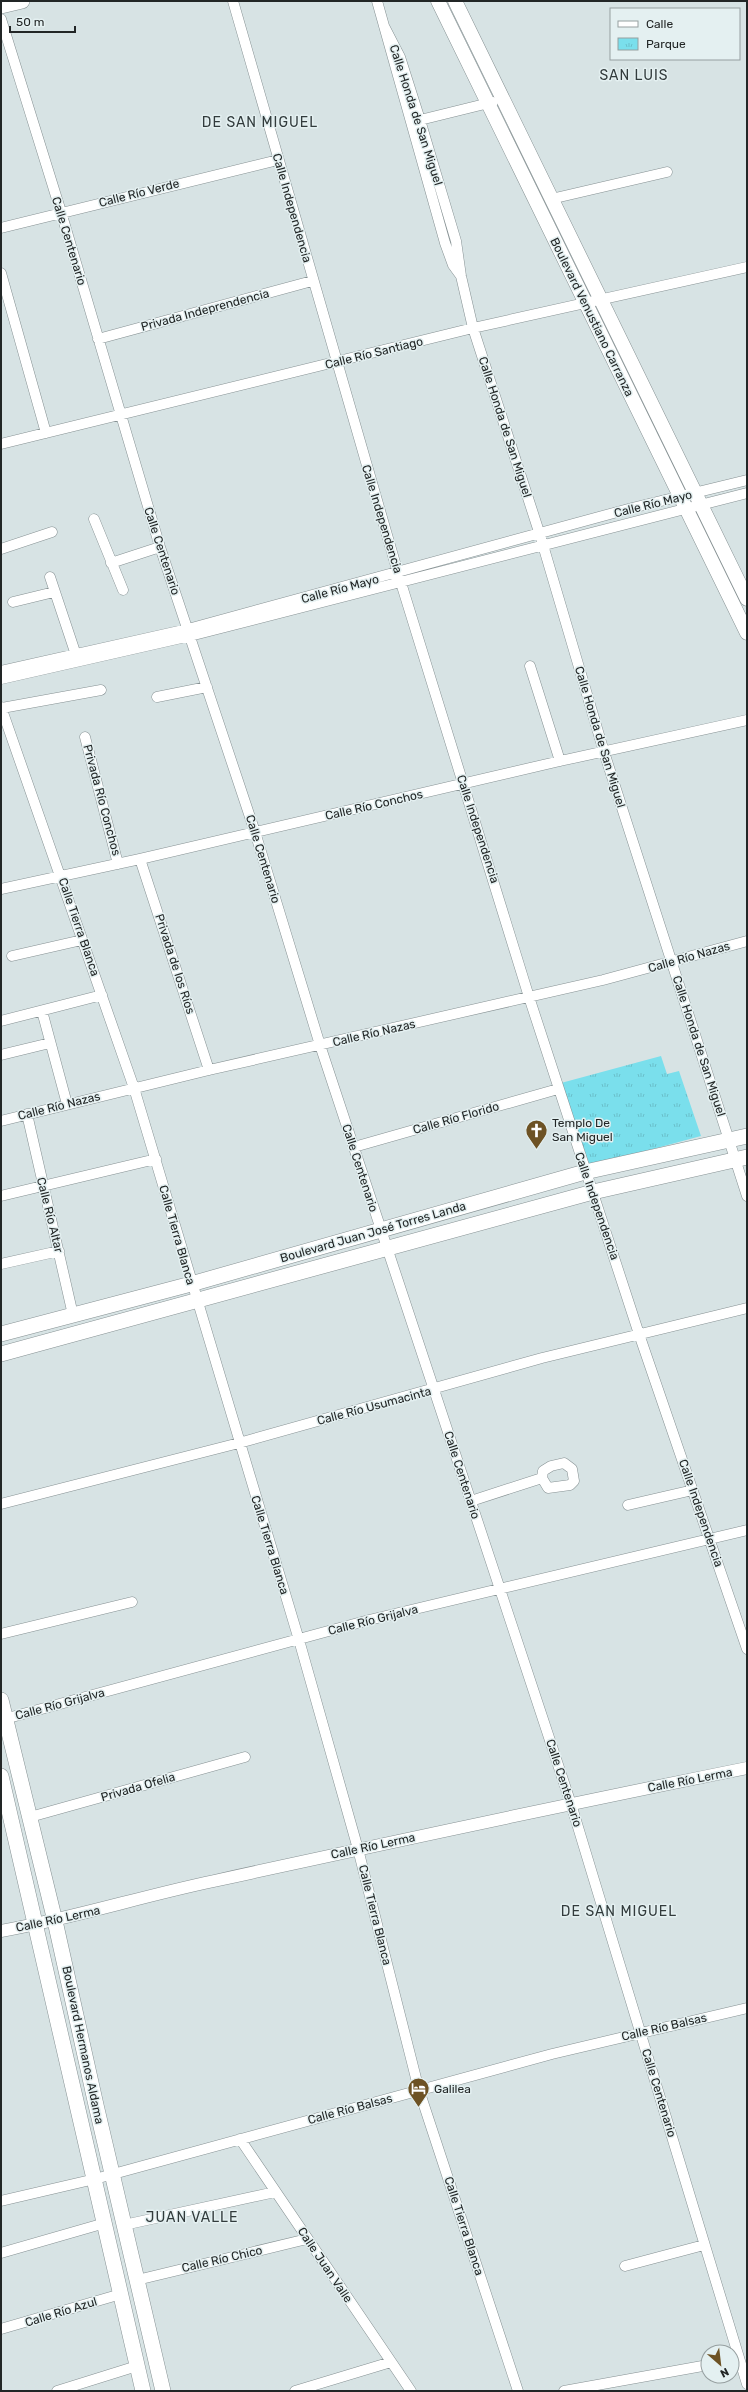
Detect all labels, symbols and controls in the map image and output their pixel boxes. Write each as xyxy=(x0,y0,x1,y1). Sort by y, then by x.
scale bar xyxy=(10,8,75,34)
legend xyxy=(610,8,740,60)
text: 50 m xyxy=(16,15,44,29)
text: Calle xyxy=(646,17,673,31)
text: Parque xyxy=(646,37,686,51)
street label: Calle Honda de San Miguel xyxy=(387,43,445,187)
district label: SAN LUIS xyxy=(599,67,669,84)
district label: DE SAN MIGUEL xyxy=(202,114,318,131)
street label: Calle Independencia xyxy=(270,152,314,264)
street label: Calle Río Verde xyxy=(97,176,181,210)
street label: Calle Centenario xyxy=(49,195,89,287)
street label: Boulevard Venustiano Carranza xyxy=(547,235,637,399)
street label: Privada Indeprendencia xyxy=(139,286,271,334)
street label: Calle Río Santiago xyxy=(324,334,424,372)
street label: Calle Honda de San Miguel xyxy=(476,355,534,499)
street label: Calle Independencia xyxy=(359,463,405,575)
street label: Calle Río Mayo xyxy=(612,488,694,520)
street label: Calle Centenario xyxy=(141,505,183,597)
street label: Calle Río Mayo xyxy=(300,572,381,606)
street label: Calle Honda de San Miguel xyxy=(572,665,628,809)
street label: Privada Río Conchos xyxy=(80,743,124,857)
street label: Calle Independencia xyxy=(454,773,502,885)
street label: Calle Río Conchos xyxy=(324,787,424,823)
street label: Calle Centenario xyxy=(243,813,283,905)
street label: Calle Tierra Blanca xyxy=(56,876,102,978)
street label: Privada de los Ríos xyxy=(152,912,198,1016)
street label: Calle Río Nazas xyxy=(646,939,732,975)
street label: Calle Honda de San Miguel xyxy=(670,974,728,1118)
street label: Calle Río Nazas xyxy=(331,1017,417,1049)
street label: Calle Río Nazas xyxy=(16,1089,102,1123)
street label: Calle Río Florido xyxy=(411,1099,501,1137)
place label: Templo De San Miguel xyxy=(552,1116,613,1144)
church icon: Templo De San Miguel xyxy=(523,1117,549,1150)
street label: Calle Centenario xyxy=(339,1122,381,1214)
street label: Calle Independencia xyxy=(572,1150,622,1262)
street label: Calle Río Altar xyxy=(34,1176,66,1255)
street label: Calle Tierra Blanca xyxy=(156,1184,198,1286)
street label: Boulevard Juan José Torres Landa xyxy=(279,1199,467,1265)
street label: Calle Río Usumacinta xyxy=(315,1384,433,1428)
street label: Calle Centenario xyxy=(441,1429,483,1521)
street label: Calle Independencia xyxy=(676,1457,726,1569)
street label: Calle Tierra Blanca xyxy=(248,1494,292,1596)
street label: Calle Río Grijalva xyxy=(327,1602,419,1638)
street label: Calle Río Grijalva xyxy=(14,1685,106,1723)
street label: Calle Centenario xyxy=(543,1737,585,1829)
street label: Calle Río Lerma xyxy=(647,1765,733,1795)
street label: Privada Ofelia xyxy=(99,1770,177,1804)
street label: Calle Río Lerma xyxy=(330,1830,416,1862)
street label: Calle Tierra Blanca xyxy=(356,1863,394,1967)
street label: Calle Río Lerma xyxy=(15,1903,101,1935)
district label: DE SAN MIGUEL xyxy=(561,1903,677,1920)
street label: Boulevard Hermanos Aldama xyxy=(59,1965,107,2125)
street label: Calle Río Balsas xyxy=(620,2010,708,2044)
street label: Calle Centenario xyxy=(639,2047,679,2139)
hotel icon: Galilea xyxy=(405,2076,431,2109)
place label: Galilea xyxy=(434,2082,471,2096)
street label: Calle Río Balsas xyxy=(306,2091,394,2127)
street label: Calle Tierra Blanca xyxy=(441,2175,487,2277)
district label: JUAN VALLE xyxy=(146,2209,238,2226)
street label: Calle Juan Valle xyxy=(295,2225,355,2306)
street label: Calle Río Chico xyxy=(180,2243,264,2275)
street label: Calle Río Azul xyxy=(23,2294,99,2330)
north arrow xyxy=(700,2344,740,2384)
text: N xyxy=(718,2365,731,2380)

